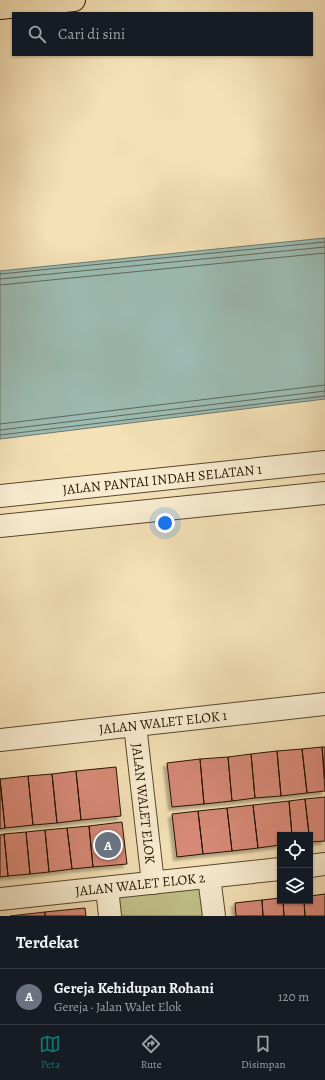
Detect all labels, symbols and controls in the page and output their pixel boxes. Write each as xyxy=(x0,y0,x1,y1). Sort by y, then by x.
search box xyxy=(12,12,313,56)
icon: search xyxy=(26,23,48,45)
text: Cari di sini xyxy=(58,24,125,44)
street label: JALAN PANTAI INDAH SELATAN 1 xyxy=(62,460,263,499)
your location xyxy=(155,513,175,533)
street label: JALAN WALET ELOK 1 xyxy=(98,706,228,739)
street label: JALAN WALET ELOK xyxy=(127,742,160,865)
pin: A xyxy=(95,830,121,860)
map controls xyxy=(277,832,313,904)
button: locate xyxy=(277,832,313,868)
street label: JALAN WALET ELOK 2 xyxy=(74,868,207,901)
button: layers xyxy=(277,868,313,904)
text: Terdekat xyxy=(16,931,79,954)
text: Gereja Kehidupan Rohani xyxy=(54,978,214,998)
text: A xyxy=(25,988,33,1005)
text: 120 m xyxy=(278,988,309,1005)
text: Gereja · Jalan Walet Elok xyxy=(54,998,182,1015)
tab: Peta xyxy=(39,1033,61,1072)
tab: Rute xyxy=(140,1033,162,1072)
tab: Disimpan xyxy=(241,1033,286,1072)

